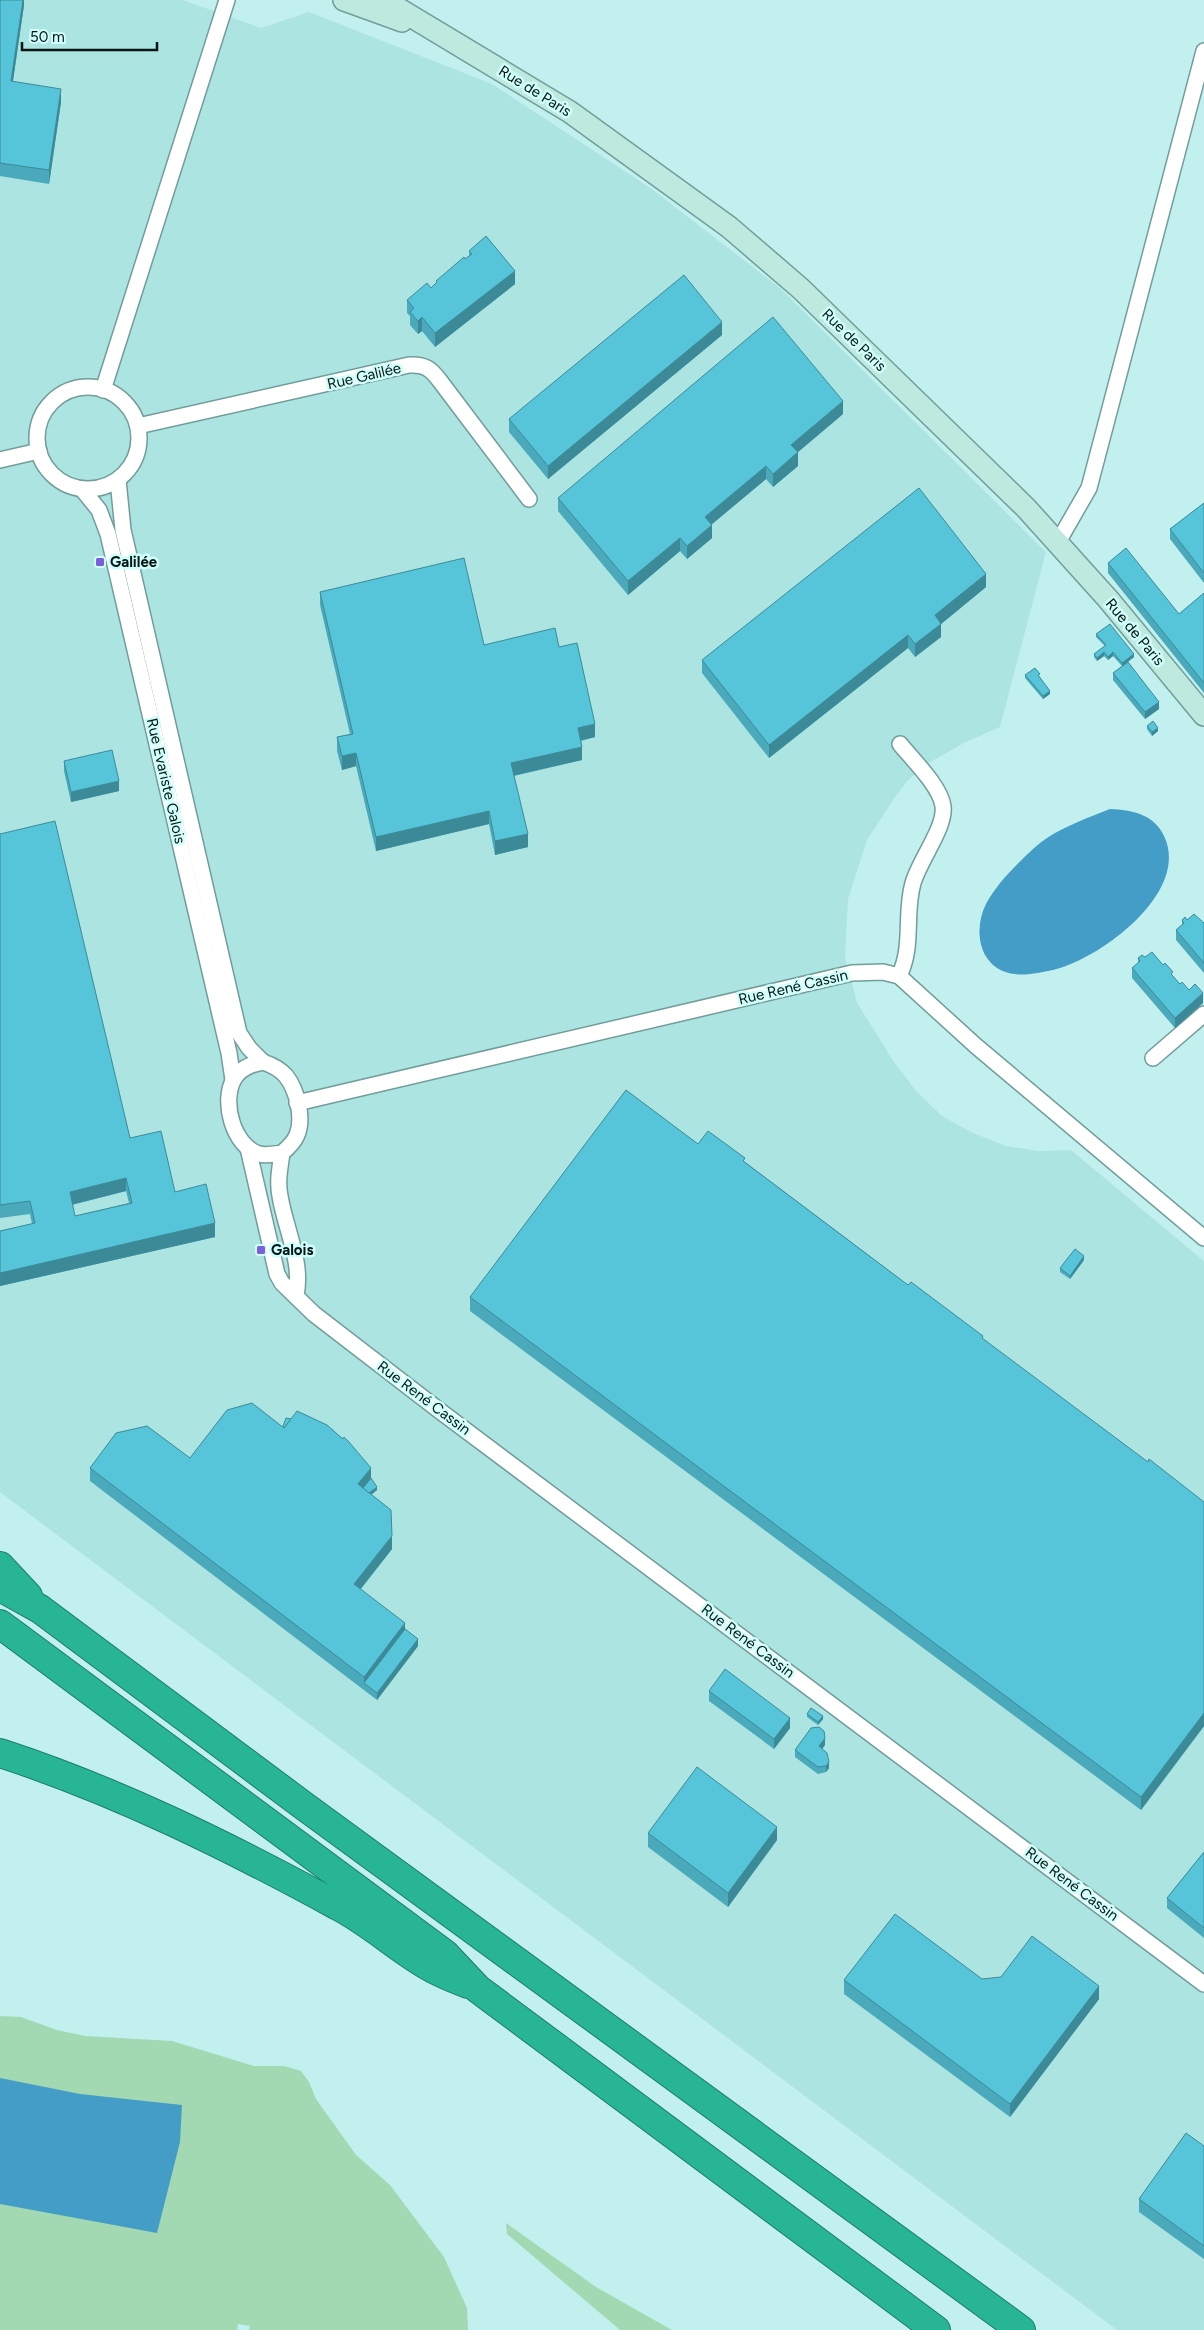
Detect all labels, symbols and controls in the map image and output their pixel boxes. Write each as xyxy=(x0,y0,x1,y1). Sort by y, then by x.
scale bar xyxy=(22,20,158,52)
text: 50 m xyxy=(30,28,65,46)
street label: Rue de Paris xyxy=(495,62,575,120)
street label: Rue de Paris xyxy=(818,305,890,375)
street label: Rue Galilée xyxy=(325,359,403,393)
place label: Galilée xyxy=(110,553,158,571)
marker: Galilée xyxy=(94,556,106,568)
street label: Rue de Paris xyxy=(1102,595,1168,669)
street label: Rue Evariste Galois xyxy=(143,716,189,846)
street label: Rue René Cassin xyxy=(737,966,849,1008)
place label: Galois xyxy=(271,1241,313,1259)
marker: Galois xyxy=(255,1244,267,1256)
street label: Rue René Cassin xyxy=(374,1357,474,1439)
street label: Rue René Cassin xyxy=(698,1600,798,1682)
street label: Rue René Cassin xyxy=(1022,1843,1122,1925)

